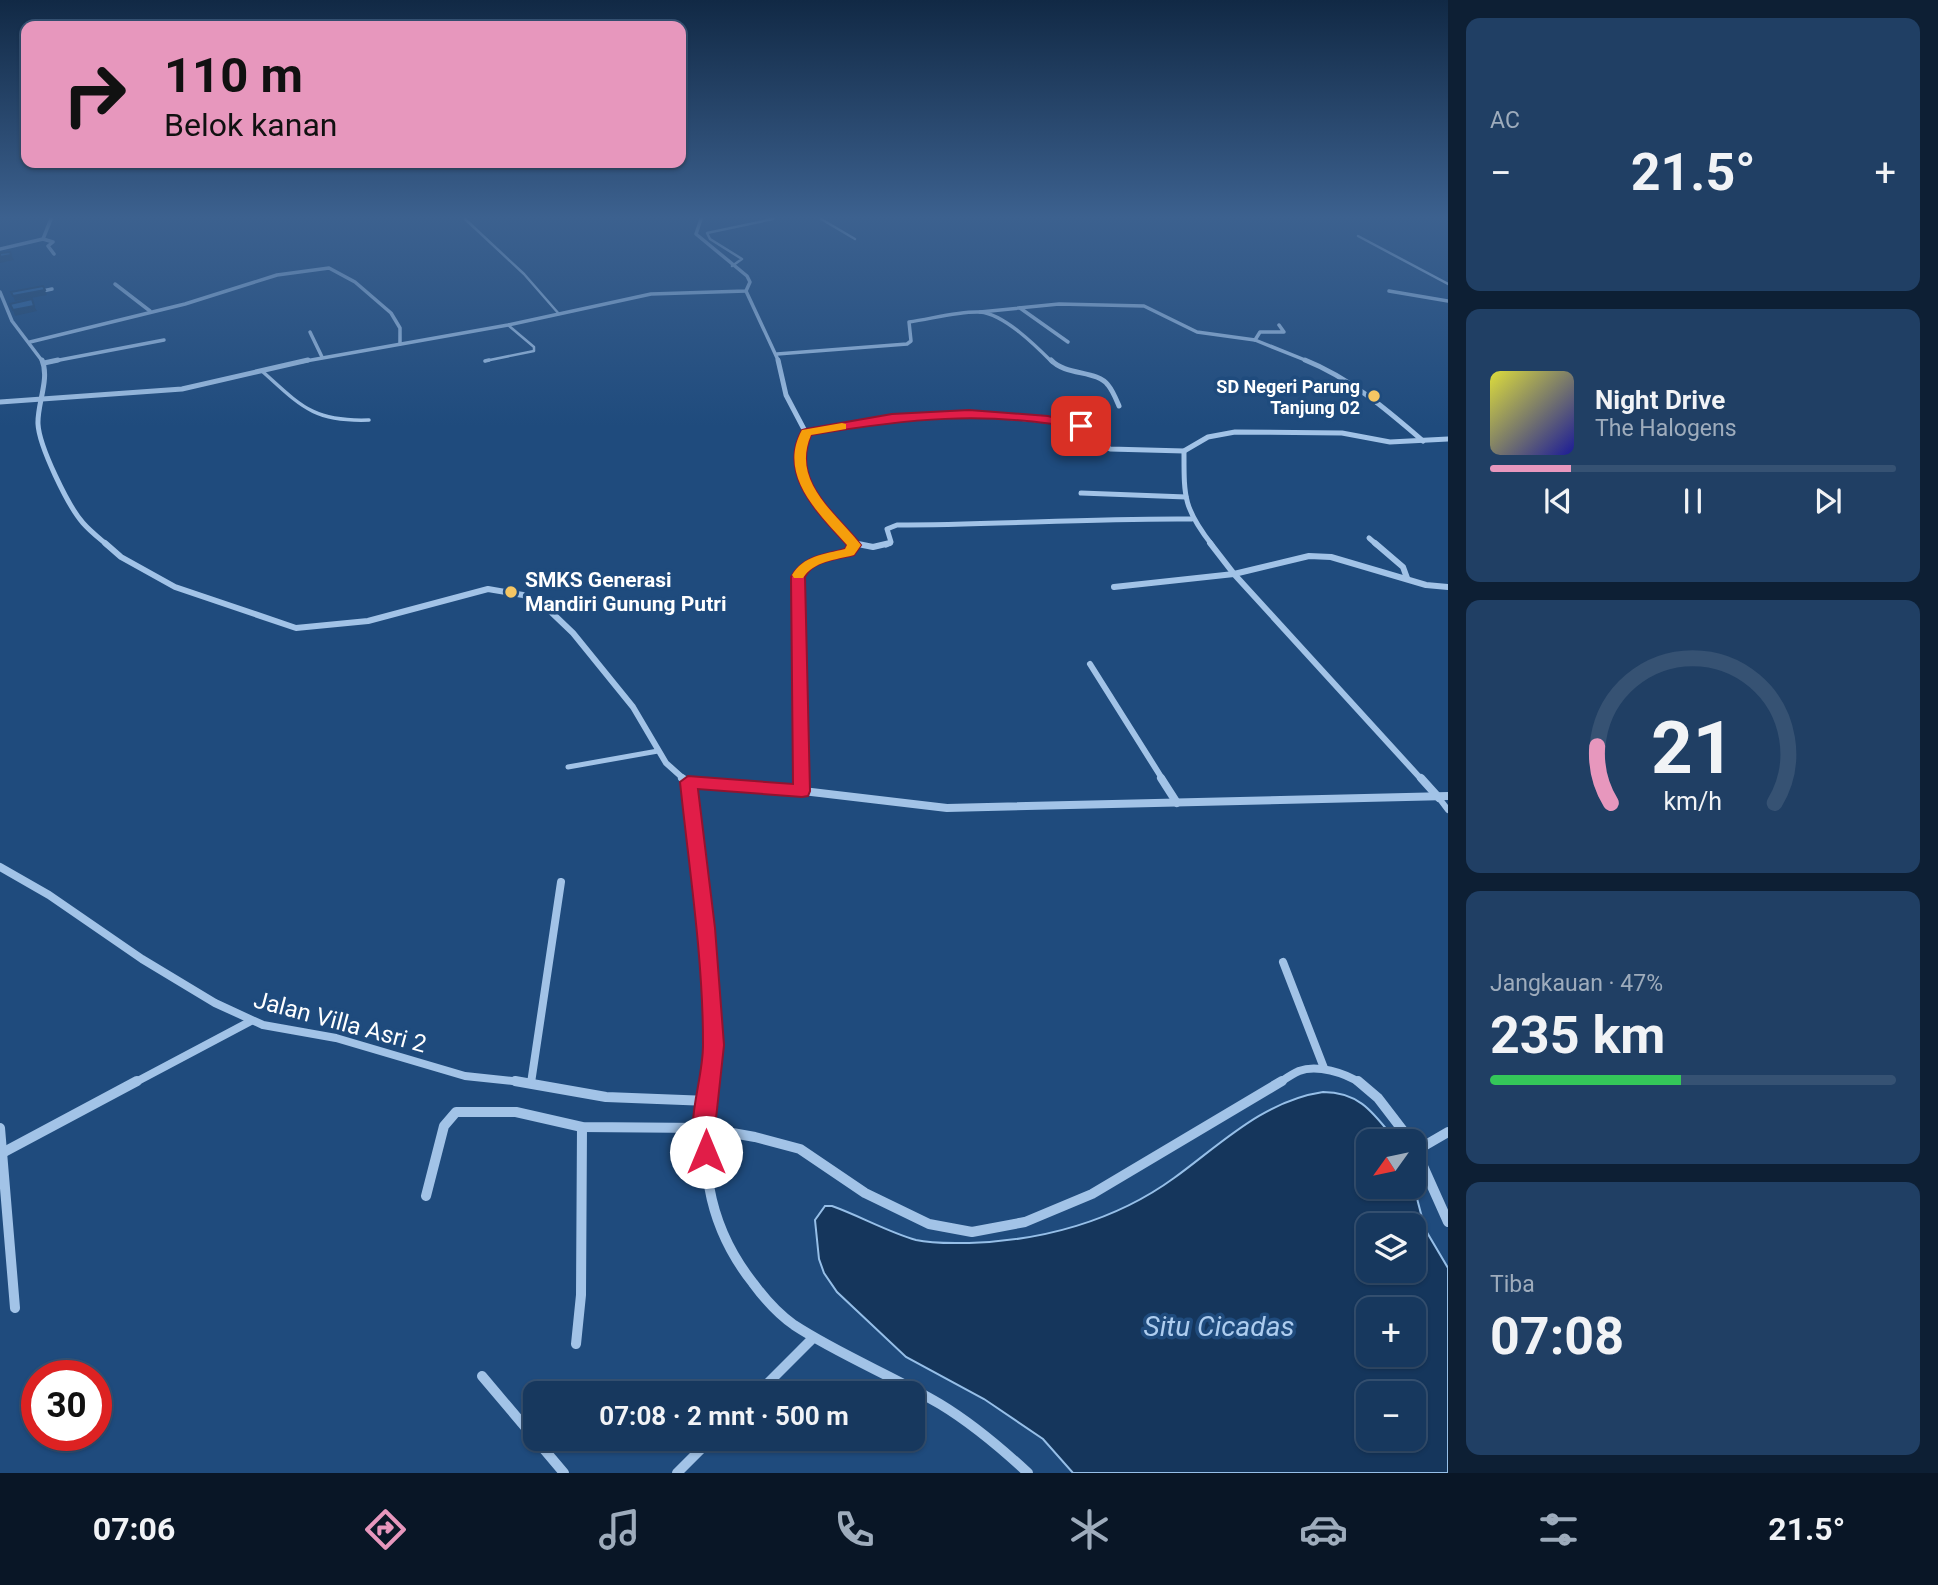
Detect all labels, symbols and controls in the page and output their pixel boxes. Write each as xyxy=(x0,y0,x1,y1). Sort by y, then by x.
text: 110 m xyxy=(164,47,303,104)
icon: right xyxy=(49,49,140,140)
text: Belok kanan xyxy=(164,106,337,144)
text: AC xyxy=(1490,107,1520,134)
text: 21.5° xyxy=(1631,142,1756,203)
text: − xyxy=(1490,151,1512,195)
text: + xyxy=(1874,151,1896,195)
place label: SD Negeri Parung Tanjung 02 xyxy=(1216,376,1360,418)
text: Night Drive xyxy=(1595,385,1725,415)
marker: SD Negeri Parung Tanjung 02 xyxy=(1366,388,1382,404)
pin xyxy=(1051,396,1111,456)
icon: arrive xyxy=(1062,407,1100,445)
text: The Halogens xyxy=(1595,415,1737,442)
icon: previous xyxy=(1539,482,1577,520)
icon: pause xyxy=(1674,482,1712,520)
icon: next xyxy=(1809,482,1847,520)
place label: SMKS Generasi Mandiri Gunung Putri xyxy=(525,568,727,616)
marker: SMKS Generasi Mandiri Gunung Putri xyxy=(503,584,519,600)
text: 21 xyxy=(1651,705,1735,791)
text: km/h xyxy=(1664,786,1722,815)
text: Jangkauan · 47% xyxy=(1490,970,1663,997)
street label: Jalan Villa Asri 2 xyxy=(251,985,429,1059)
text: 235 km xyxy=(1490,1005,1665,1066)
position arrow xyxy=(669,1115,743,1189)
north arrow xyxy=(1356,1129,1426,1199)
map controls xyxy=(1356,1129,1426,1451)
button: layers xyxy=(1356,1213,1426,1283)
text: Tiba xyxy=(1490,1271,1535,1298)
button: + xyxy=(1356,1297,1426,1367)
text: 07:08 xyxy=(1490,1306,1624,1367)
water label: Situ Cicadas xyxy=(1144,1310,1294,1343)
speed limit sign: 30 xyxy=(21,1360,112,1451)
button: − xyxy=(1356,1381,1426,1451)
text: 07:08 · 2 mnt · 500 m xyxy=(599,1401,849,1431)
icon: directions xyxy=(361,1505,410,1554)
icon: music xyxy=(595,1505,644,1554)
icon: phone xyxy=(830,1505,879,1554)
icon: climate xyxy=(1065,1505,1114,1554)
icon: car xyxy=(1299,1505,1348,1554)
icon: filters xyxy=(1534,1505,1583,1554)
text: 07:06 xyxy=(93,1510,175,1548)
text: 21.5° xyxy=(1768,1510,1845,1548)

